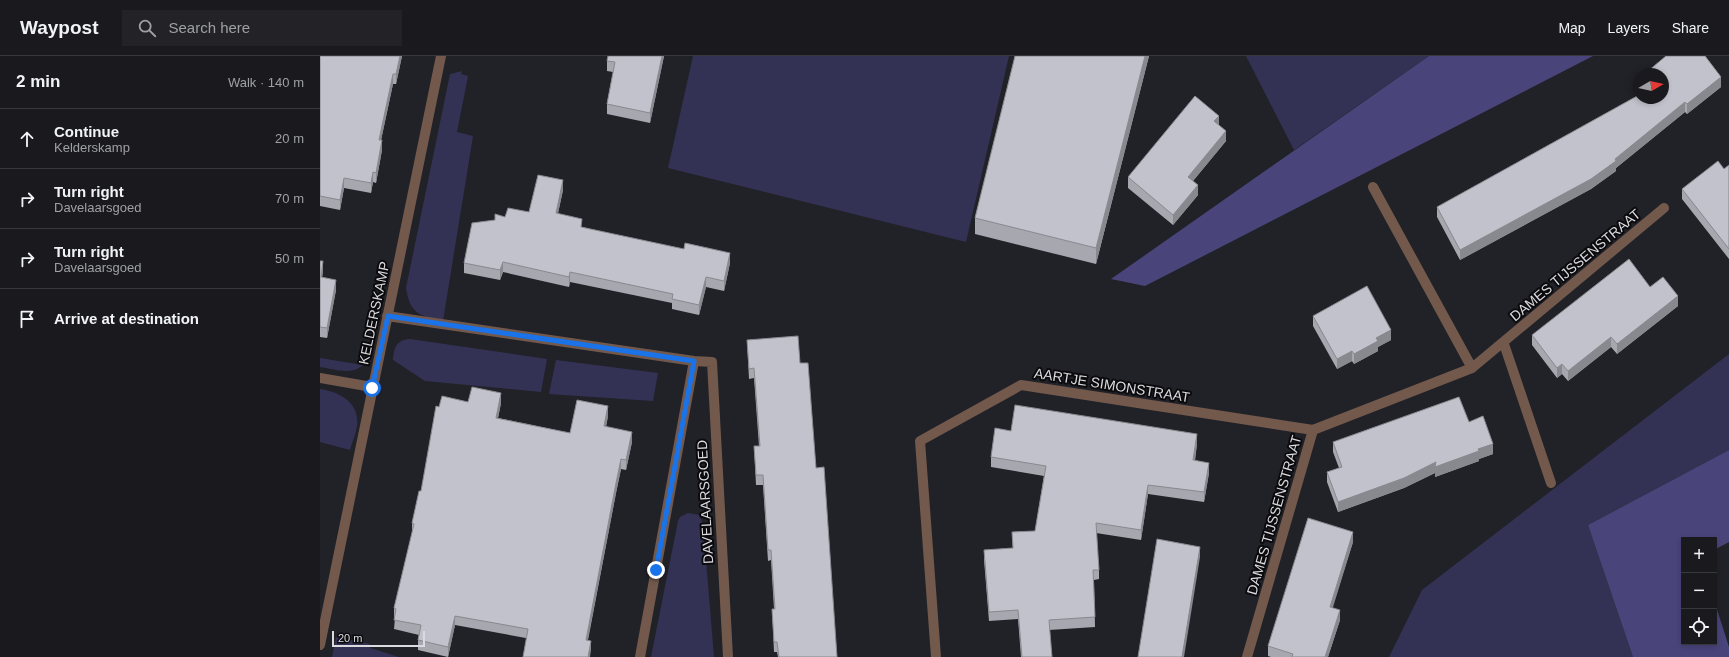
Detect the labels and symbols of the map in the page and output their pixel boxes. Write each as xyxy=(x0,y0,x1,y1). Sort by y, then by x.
north arrow xyxy=(1633,68,1669,104)
street label: DAMES TIJSSENSTRAAT xyxy=(1507,206,1644,324)
street label: KELDERSKAMP xyxy=(355,260,393,366)
street label: AARTJE SIMONSTRAAT xyxy=(1033,365,1191,405)
route start xyxy=(363,379,381,397)
street label: DAMES TIJSSENSTRAAT xyxy=(1244,433,1305,597)
street label: DAVELAARSGOED xyxy=(694,440,716,564)
route end xyxy=(647,561,665,579)
scale bar xyxy=(332,629,425,648)

